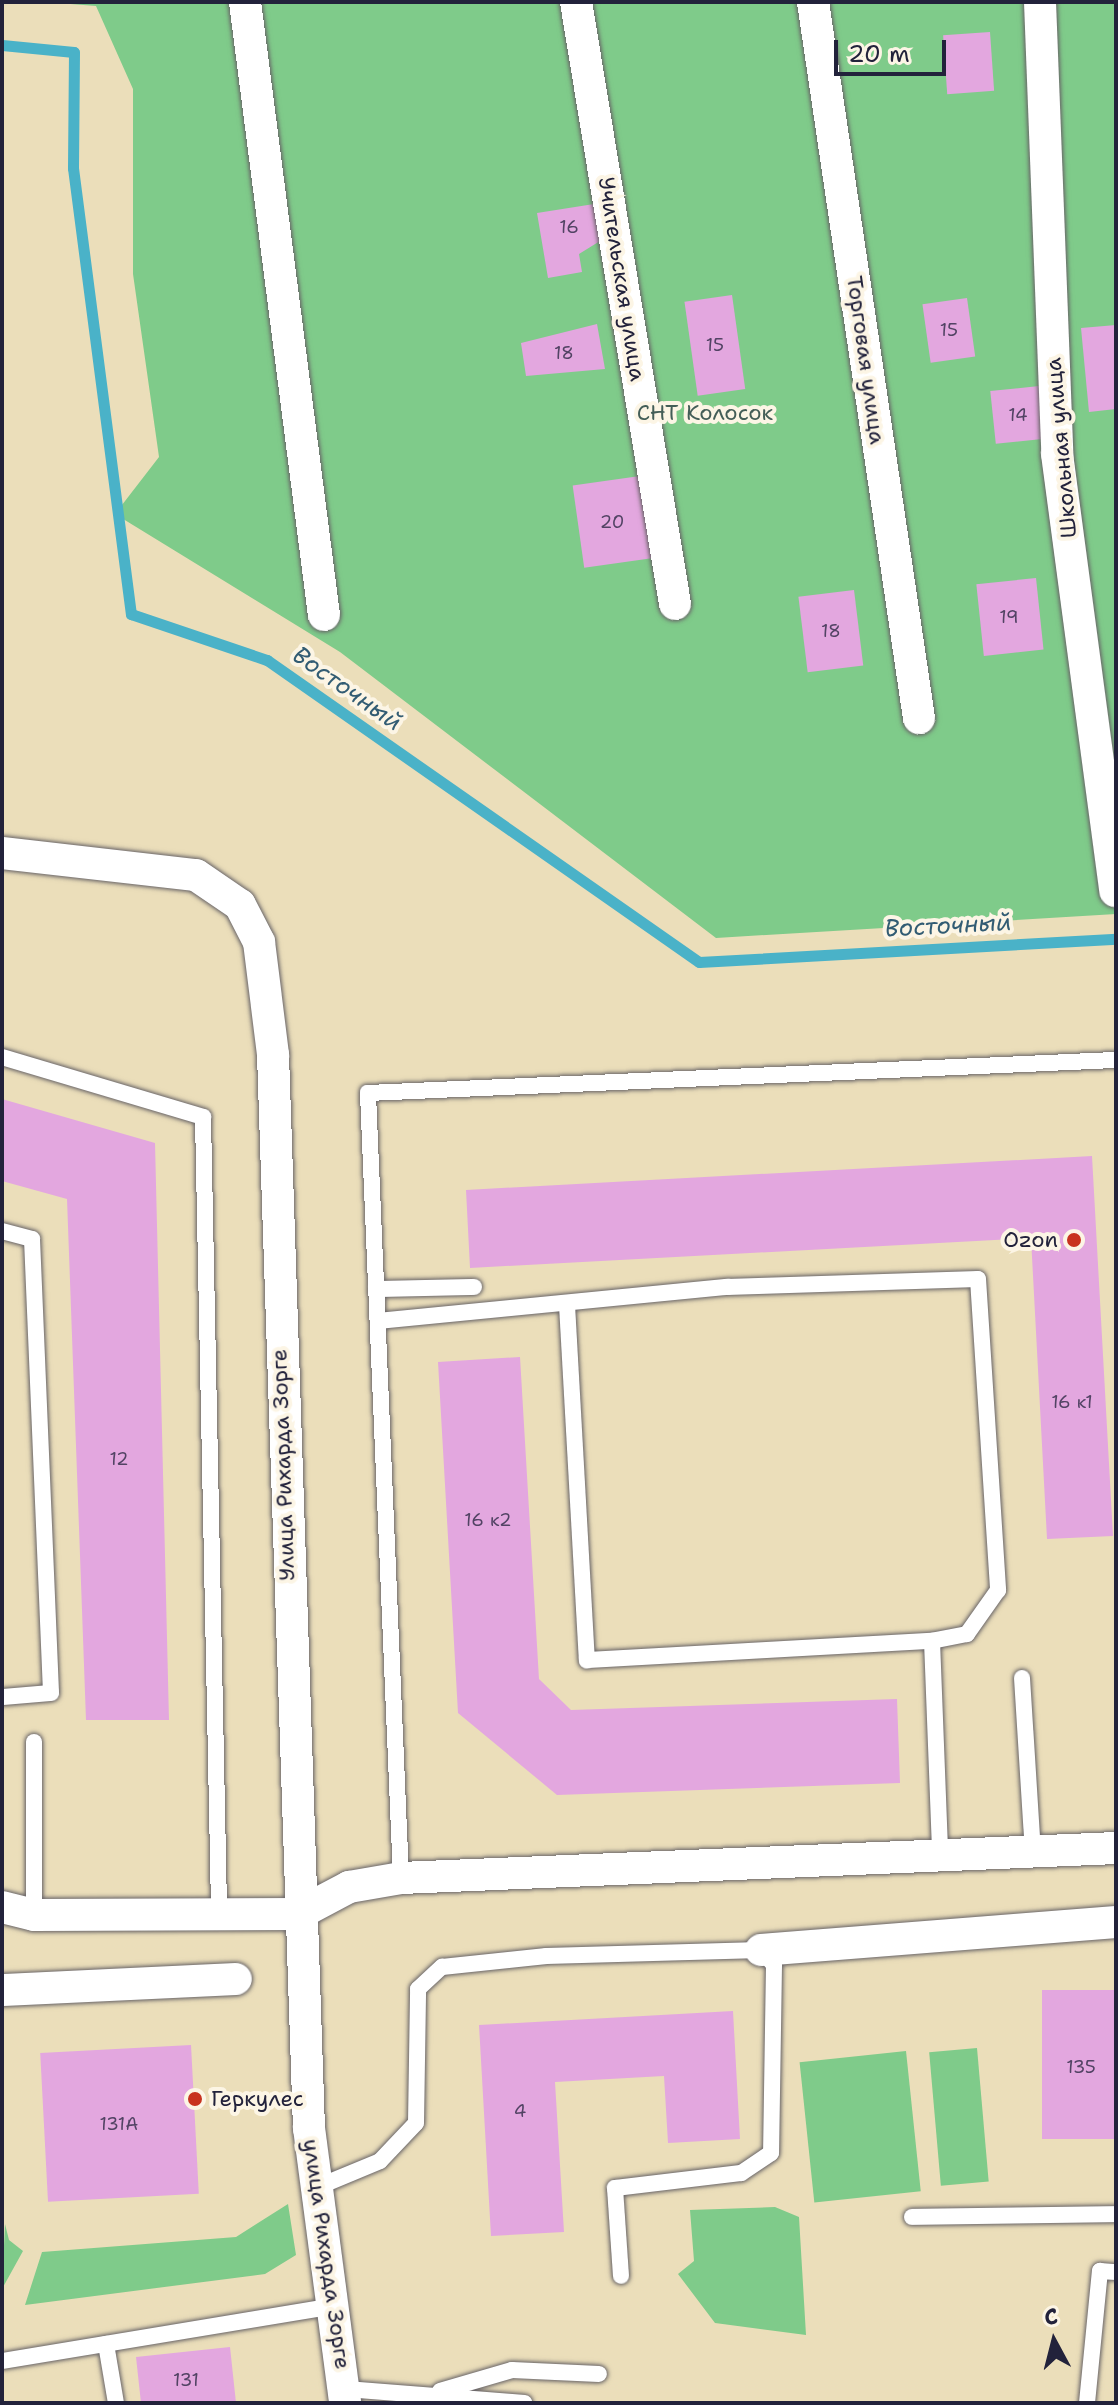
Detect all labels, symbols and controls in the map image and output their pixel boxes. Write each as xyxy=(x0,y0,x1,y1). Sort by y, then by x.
scale bar xyxy=(838,24,950,74)
text: 20 m xyxy=(848,38,910,70)
street label: Учительская улица xyxy=(593,175,651,383)
house number: 16 xyxy=(559,216,579,238)
street label: Торговая улица xyxy=(841,274,891,446)
house number: 15 xyxy=(940,319,958,341)
house number: 15 xyxy=(706,334,724,356)
house number: 18 xyxy=(554,342,574,364)
street label: Школьная улица xyxy=(1040,357,1082,539)
park label: СНТ Колосок xyxy=(637,400,773,426)
house number: 14 xyxy=(1008,404,1028,426)
house number: 20 xyxy=(600,511,624,533)
house number: 19 xyxy=(999,606,1019,628)
house number: 18 xyxy=(821,620,841,642)
water label: Восточный xyxy=(287,641,407,737)
water label: Восточный xyxy=(884,908,1012,944)
place label: Ozon xyxy=(1003,1227,1058,1253)
marker: Ozon xyxy=(1065,1231,1083,1249)
street label: Улица Рихарда Зорге xyxy=(266,1348,300,1582)
house number: 16 к1 xyxy=(1051,1391,1093,1413)
house number: 12 xyxy=(109,1448,129,1470)
house number: 16 к2 xyxy=(464,1509,512,1531)
house number: 135 xyxy=(1066,2056,1096,2078)
place label: Геркулес xyxy=(211,2086,304,2112)
marker: Геркулес xyxy=(186,2090,204,2108)
house number: 4 xyxy=(514,2100,526,2122)
house number: 131А xyxy=(100,2113,138,2135)
street label: улица Рихарда Зорге xyxy=(298,2137,356,2371)
north arrow xyxy=(1014,2301,1094,2381)
text: С xyxy=(1043,2301,1059,2332)
house number: 131 xyxy=(173,2369,199,2391)

